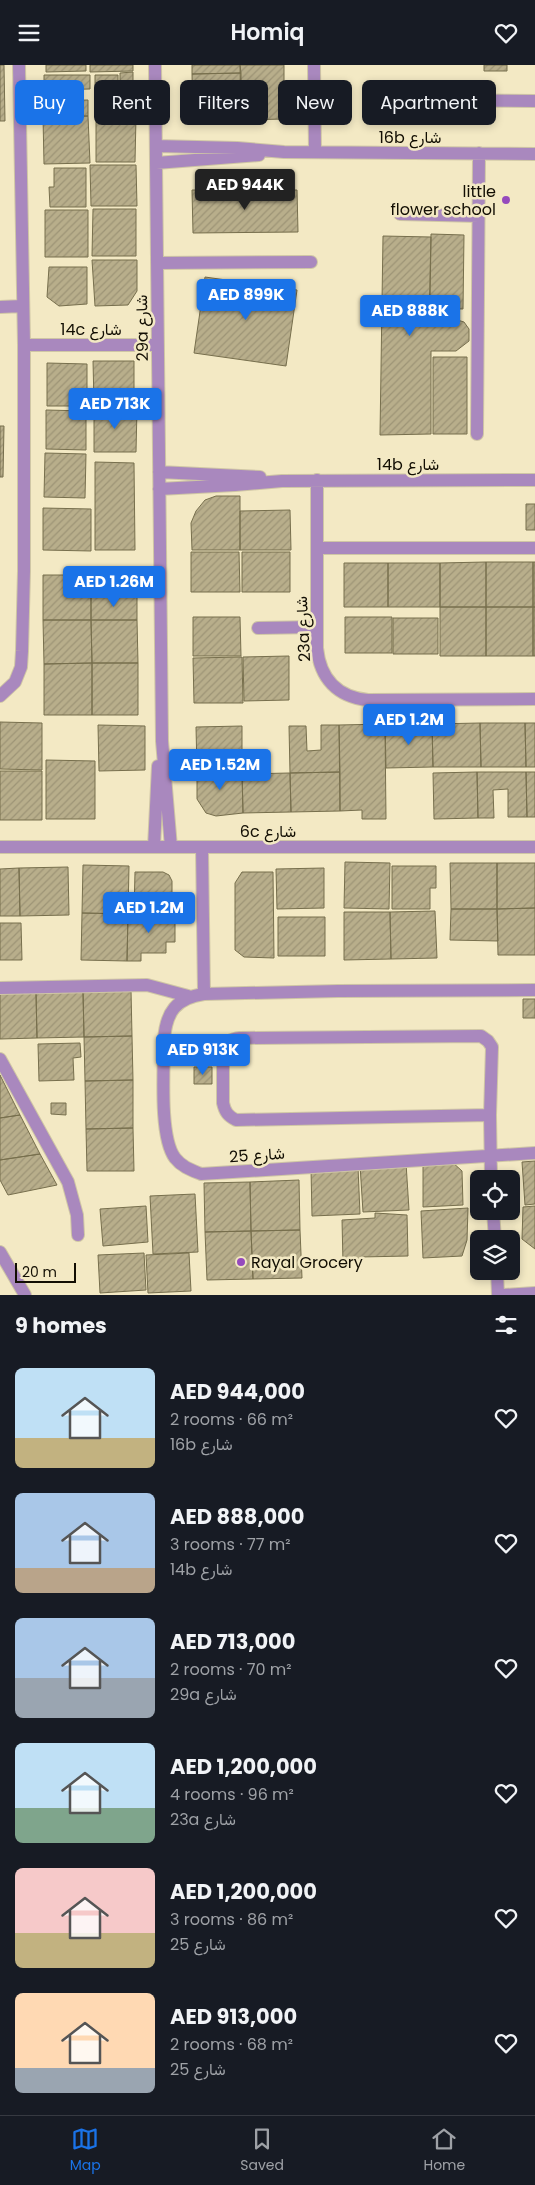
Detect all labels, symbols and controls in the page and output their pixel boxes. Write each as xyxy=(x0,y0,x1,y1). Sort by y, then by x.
text: Homiq xyxy=(231,17,304,48)
icon: menu xyxy=(15,19,43,47)
icon: heart xyxy=(492,19,520,47)
chip: Buy xyxy=(15,80,84,125)
chip: Rent xyxy=(94,80,170,125)
chip: Filters xyxy=(180,80,268,125)
chip: New xyxy=(278,80,352,125)
chip: Apartment xyxy=(362,80,496,125)
street label: 16b شارع xyxy=(379,126,441,149)
pin: AED 944K xyxy=(193,169,297,211)
text: AED 944K xyxy=(206,173,284,196)
place label: little flower school xyxy=(391,180,496,221)
marker: little flower school xyxy=(500,194,512,206)
pin: AED 899K xyxy=(194,279,298,321)
text: AED 899K xyxy=(208,283,284,306)
street label: 29a شارع xyxy=(130,295,154,361)
pin: AED 888K xyxy=(358,295,462,337)
text: AED 888K xyxy=(371,299,449,322)
street label: 14c شارع xyxy=(60,318,122,341)
pin: AED 713K xyxy=(63,387,167,430)
text: AED 713K xyxy=(80,392,150,415)
street label: 14b شارع xyxy=(377,453,439,476)
pin: AED 1.26M xyxy=(57,565,171,608)
text: AED 1.26M xyxy=(74,570,154,593)
street label: 23a شارع xyxy=(290,595,316,663)
pin: AED 1.2M xyxy=(357,703,461,746)
text: AED 1.2M xyxy=(374,708,444,731)
pin: AED 1.52M xyxy=(163,749,277,791)
text: AED 1.52M xyxy=(180,753,260,776)
street label: 6c شارع xyxy=(240,820,296,843)
pin: AED 1.2M xyxy=(97,891,201,934)
text: AED 1.2M xyxy=(114,896,184,919)
pin: AED 913K xyxy=(151,1033,255,1076)
text: AED 913K xyxy=(167,1038,239,1061)
street label: شارع 25 xyxy=(228,1142,286,1168)
map controls xyxy=(470,1170,520,1280)
button: locate xyxy=(470,1170,520,1220)
button: layers xyxy=(470,1230,520,1280)
place label: Rayal Grocery xyxy=(251,1251,363,1274)
marker: Rayal Grocery xyxy=(235,1256,247,1268)
scale bar xyxy=(15,1260,76,1283)
text: 20 m xyxy=(22,1262,57,1282)
text: 9 homes xyxy=(15,1311,107,1340)
icon: filters xyxy=(492,1311,520,1339)
text: AED 944,000 xyxy=(170,1377,305,1406)
icon: home xyxy=(55,1388,115,1448)
icon: heart xyxy=(492,1404,520,1432)
text: 2 rooms · 66 m² xyxy=(170,1408,293,1431)
text: 16b شارع xyxy=(170,1433,233,1456)
text: AED 888,000 xyxy=(170,1502,304,1531)
icon: home xyxy=(55,1513,115,1573)
icon: heart xyxy=(492,1529,520,1557)
text: 3 rooms · 77 m² xyxy=(170,1533,290,1556)
text: 14b شارع xyxy=(170,1558,232,1581)
text: AED 713,000 xyxy=(170,1627,296,1656)
icon: home xyxy=(55,1638,115,1698)
icon: heart xyxy=(492,1654,520,1682)
text: 2 rooms · 70 m² xyxy=(170,1658,292,1681)
text: 29a شارع xyxy=(170,1683,237,1706)
text: AED 1,200,000 xyxy=(170,1752,317,1781)
icon: home xyxy=(55,1763,115,1823)
icon: heart xyxy=(492,1779,520,1807)
text: 4 rooms · 96 m² xyxy=(170,1783,294,1806)
text: 23a شارع xyxy=(170,1808,236,1831)
text: AED 1,200,000 xyxy=(170,1877,317,1906)
icon: home xyxy=(55,1888,115,1948)
icon: heart xyxy=(492,1904,520,1932)
text: 3 rooms · 86 m² xyxy=(170,1908,293,1931)
text: شارع 25 xyxy=(170,1933,226,1956)
text: AED 913,000 xyxy=(170,2002,297,2031)
icon: home xyxy=(55,2013,115,2073)
icon: heart xyxy=(492,2029,520,2057)
text: 2 rooms · 68 m² xyxy=(170,2033,293,2056)
text: شارع 25 xyxy=(170,2058,226,2081)
tab: Map xyxy=(70,2125,101,2176)
tab: Saved xyxy=(240,2125,284,2176)
tab: Home xyxy=(423,2125,465,2176)

